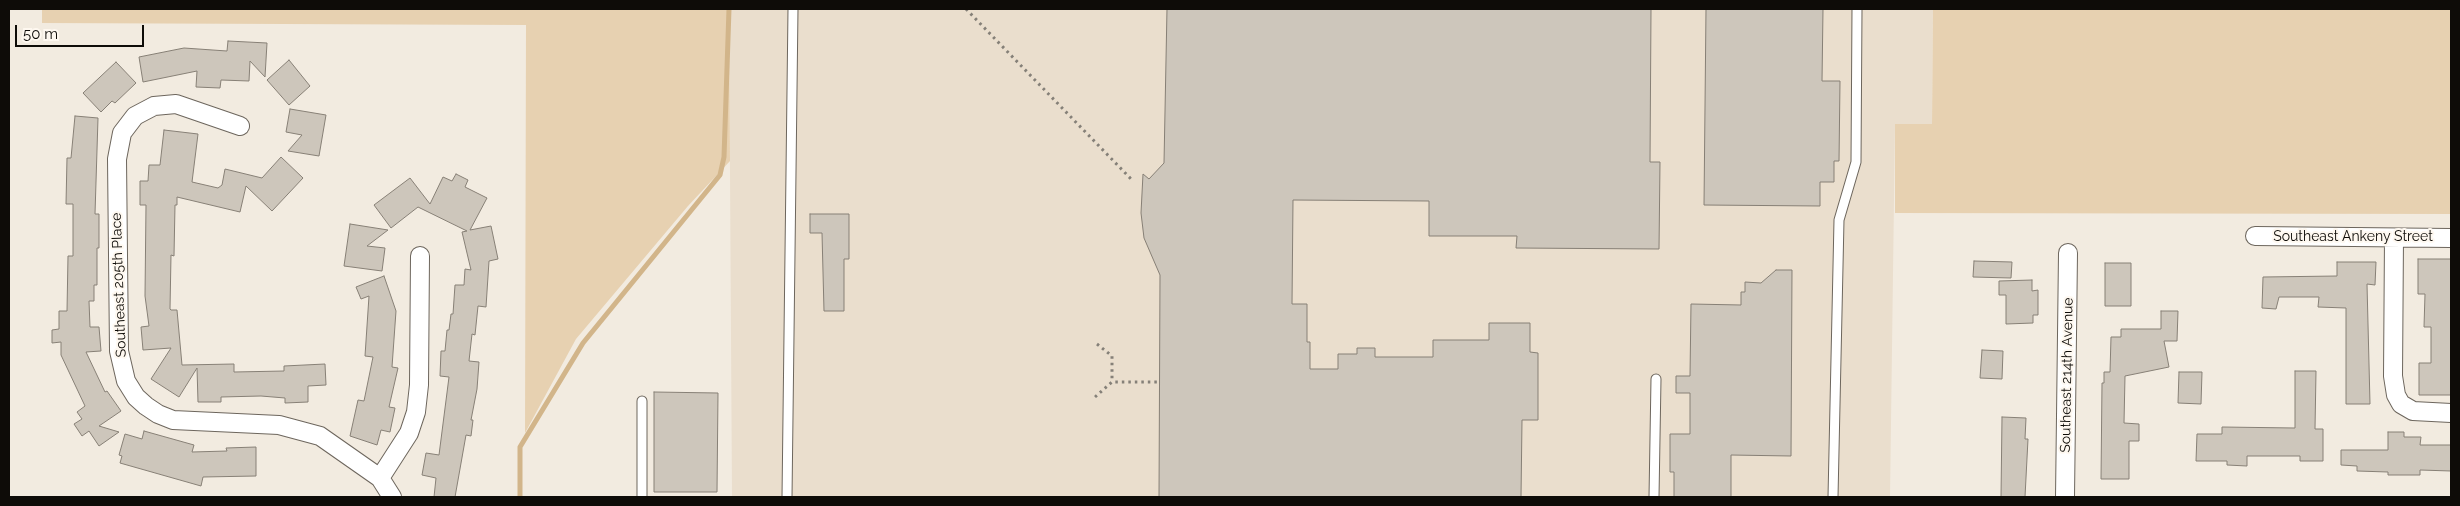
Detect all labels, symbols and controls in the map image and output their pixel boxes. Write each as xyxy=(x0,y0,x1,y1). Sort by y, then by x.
scale bar xyxy=(18,15,146,47)
text: 50 m xyxy=(23,25,58,43)
street label: Southeast 205th Place xyxy=(108,212,130,358)
street label: Southeast Ankeny Street xyxy=(2273,229,2433,245)
street label: Southeast 214th Avenue xyxy=(2057,297,2077,453)

